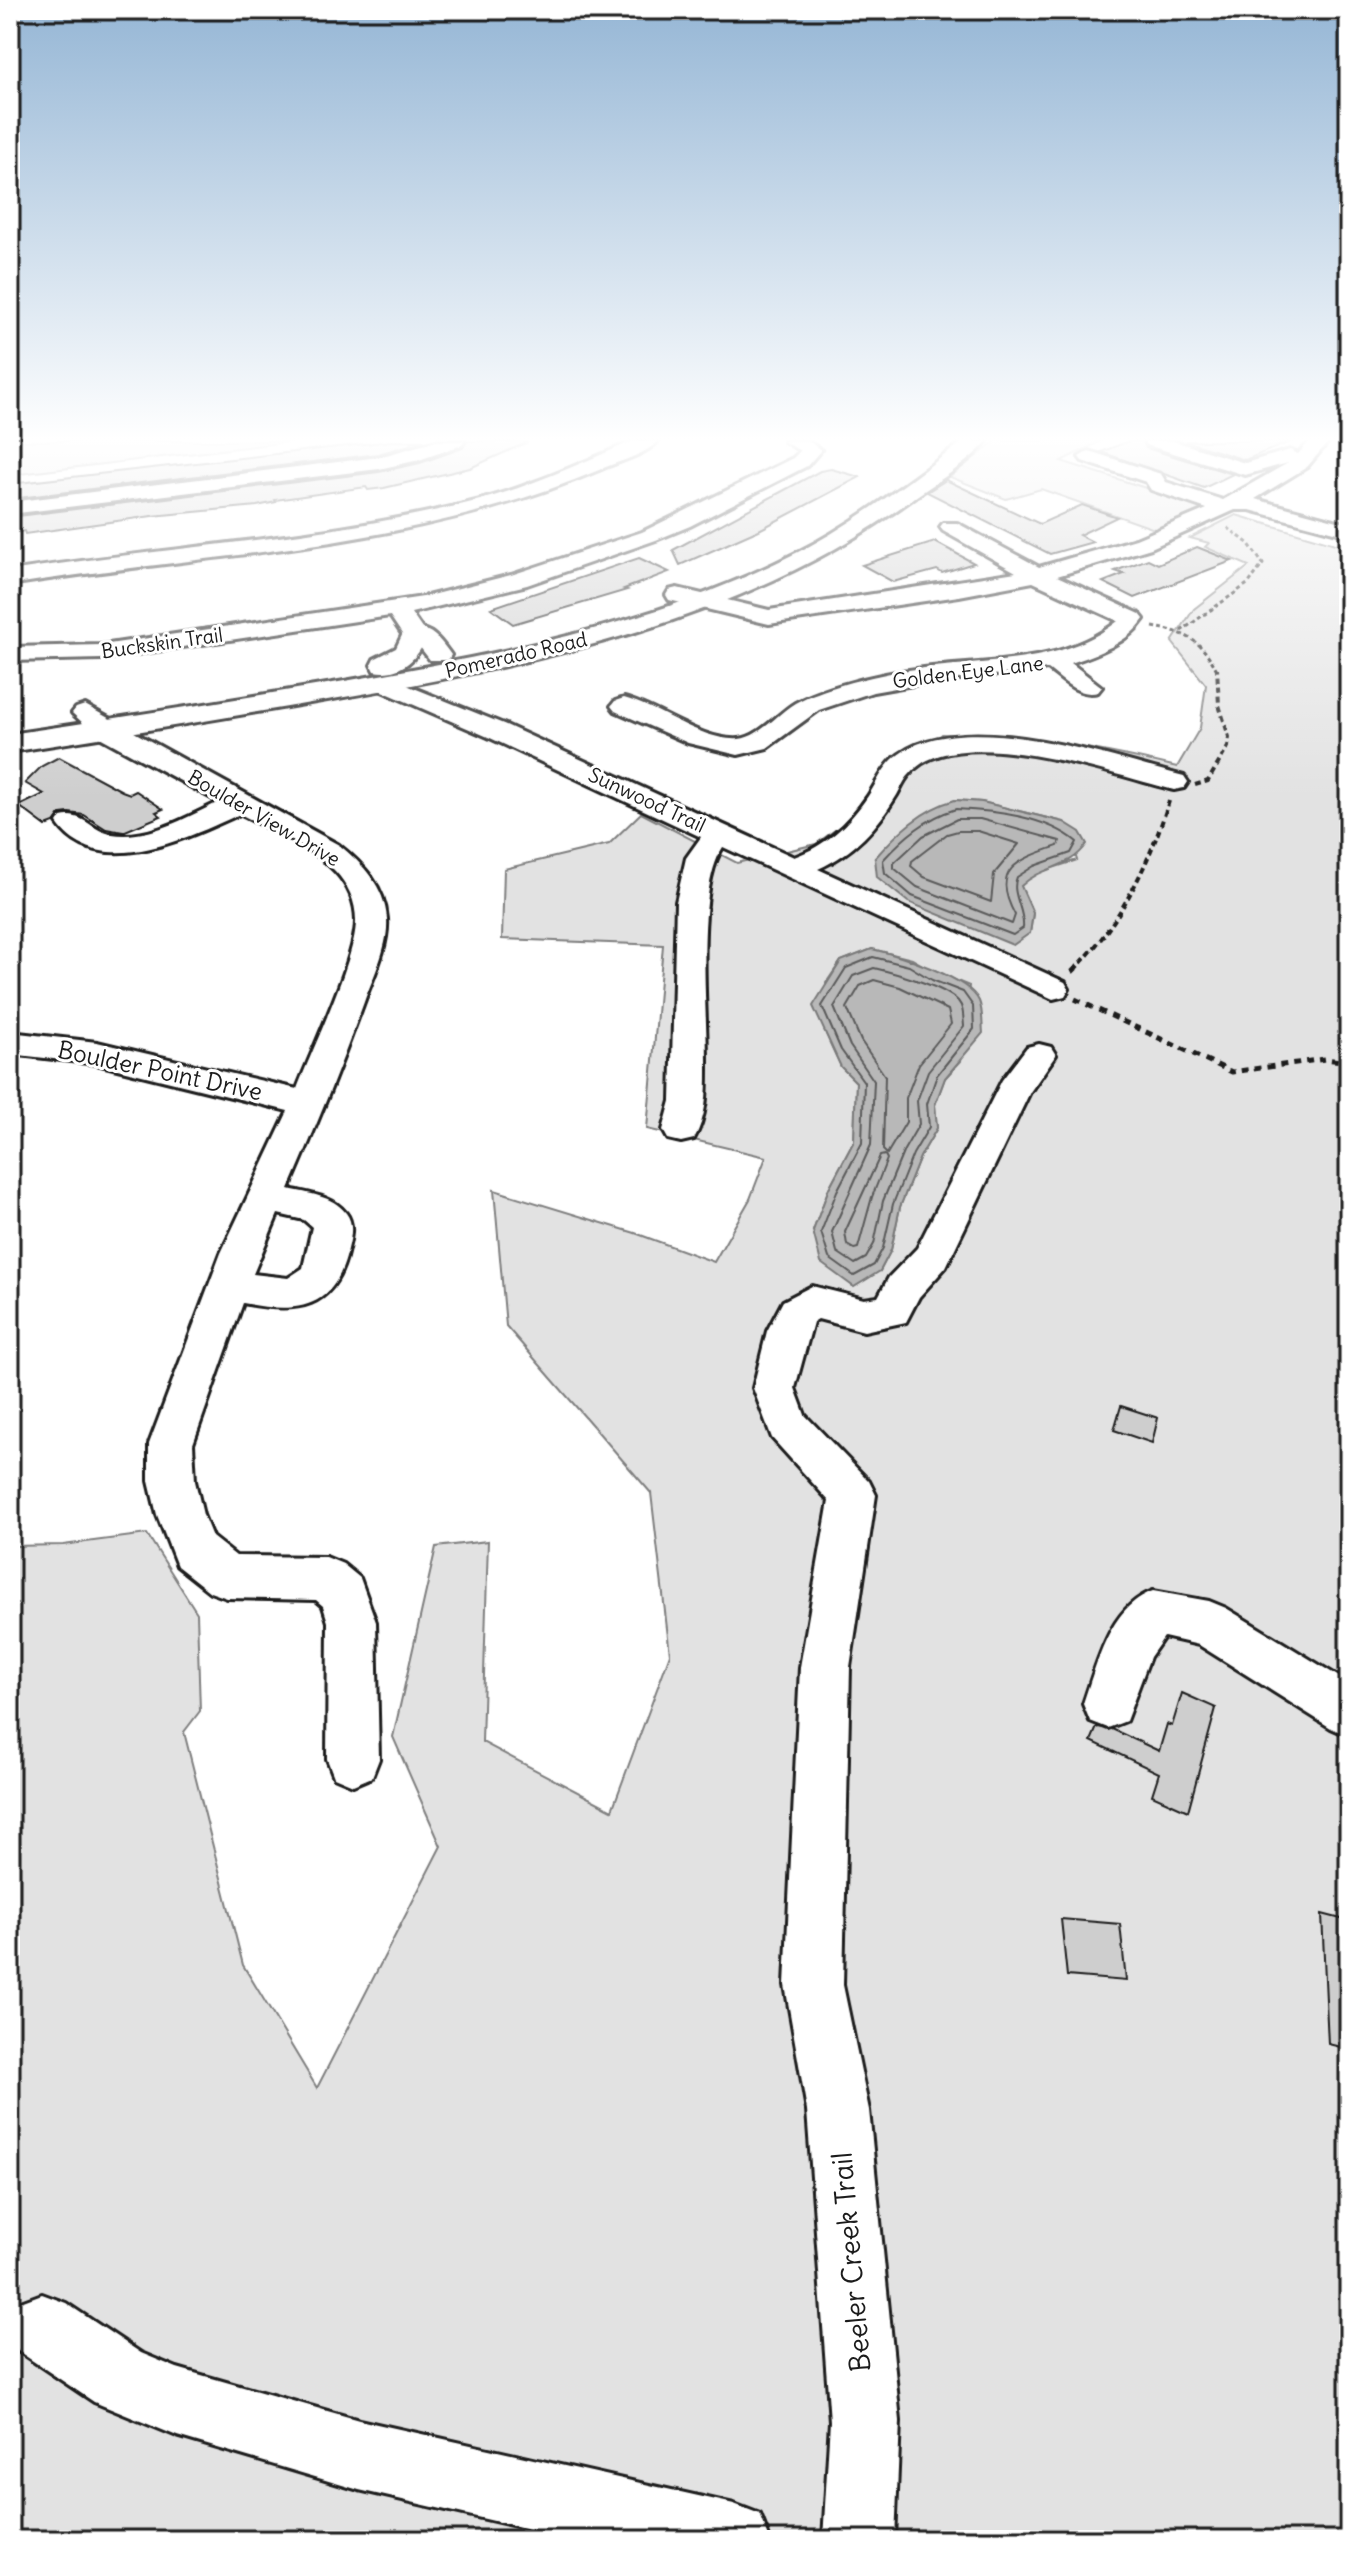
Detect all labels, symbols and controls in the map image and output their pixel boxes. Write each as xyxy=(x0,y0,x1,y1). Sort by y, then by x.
street label: Buckskin Trail xyxy=(99,622,224,663)
street label: Pomerado Road xyxy=(442,626,590,683)
street label: Golden Eye Lane xyxy=(891,650,1045,693)
street label: Sunwood Trail xyxy=(585,762,710,838)
street label: Boulder View Drive xyxy=(184,764,345,871)
street label: Boulder Point Drive xyxy=(55,1034,265,1106)
street label: Beeler Creek Trail xyxy=(823,2151,879,2373)

